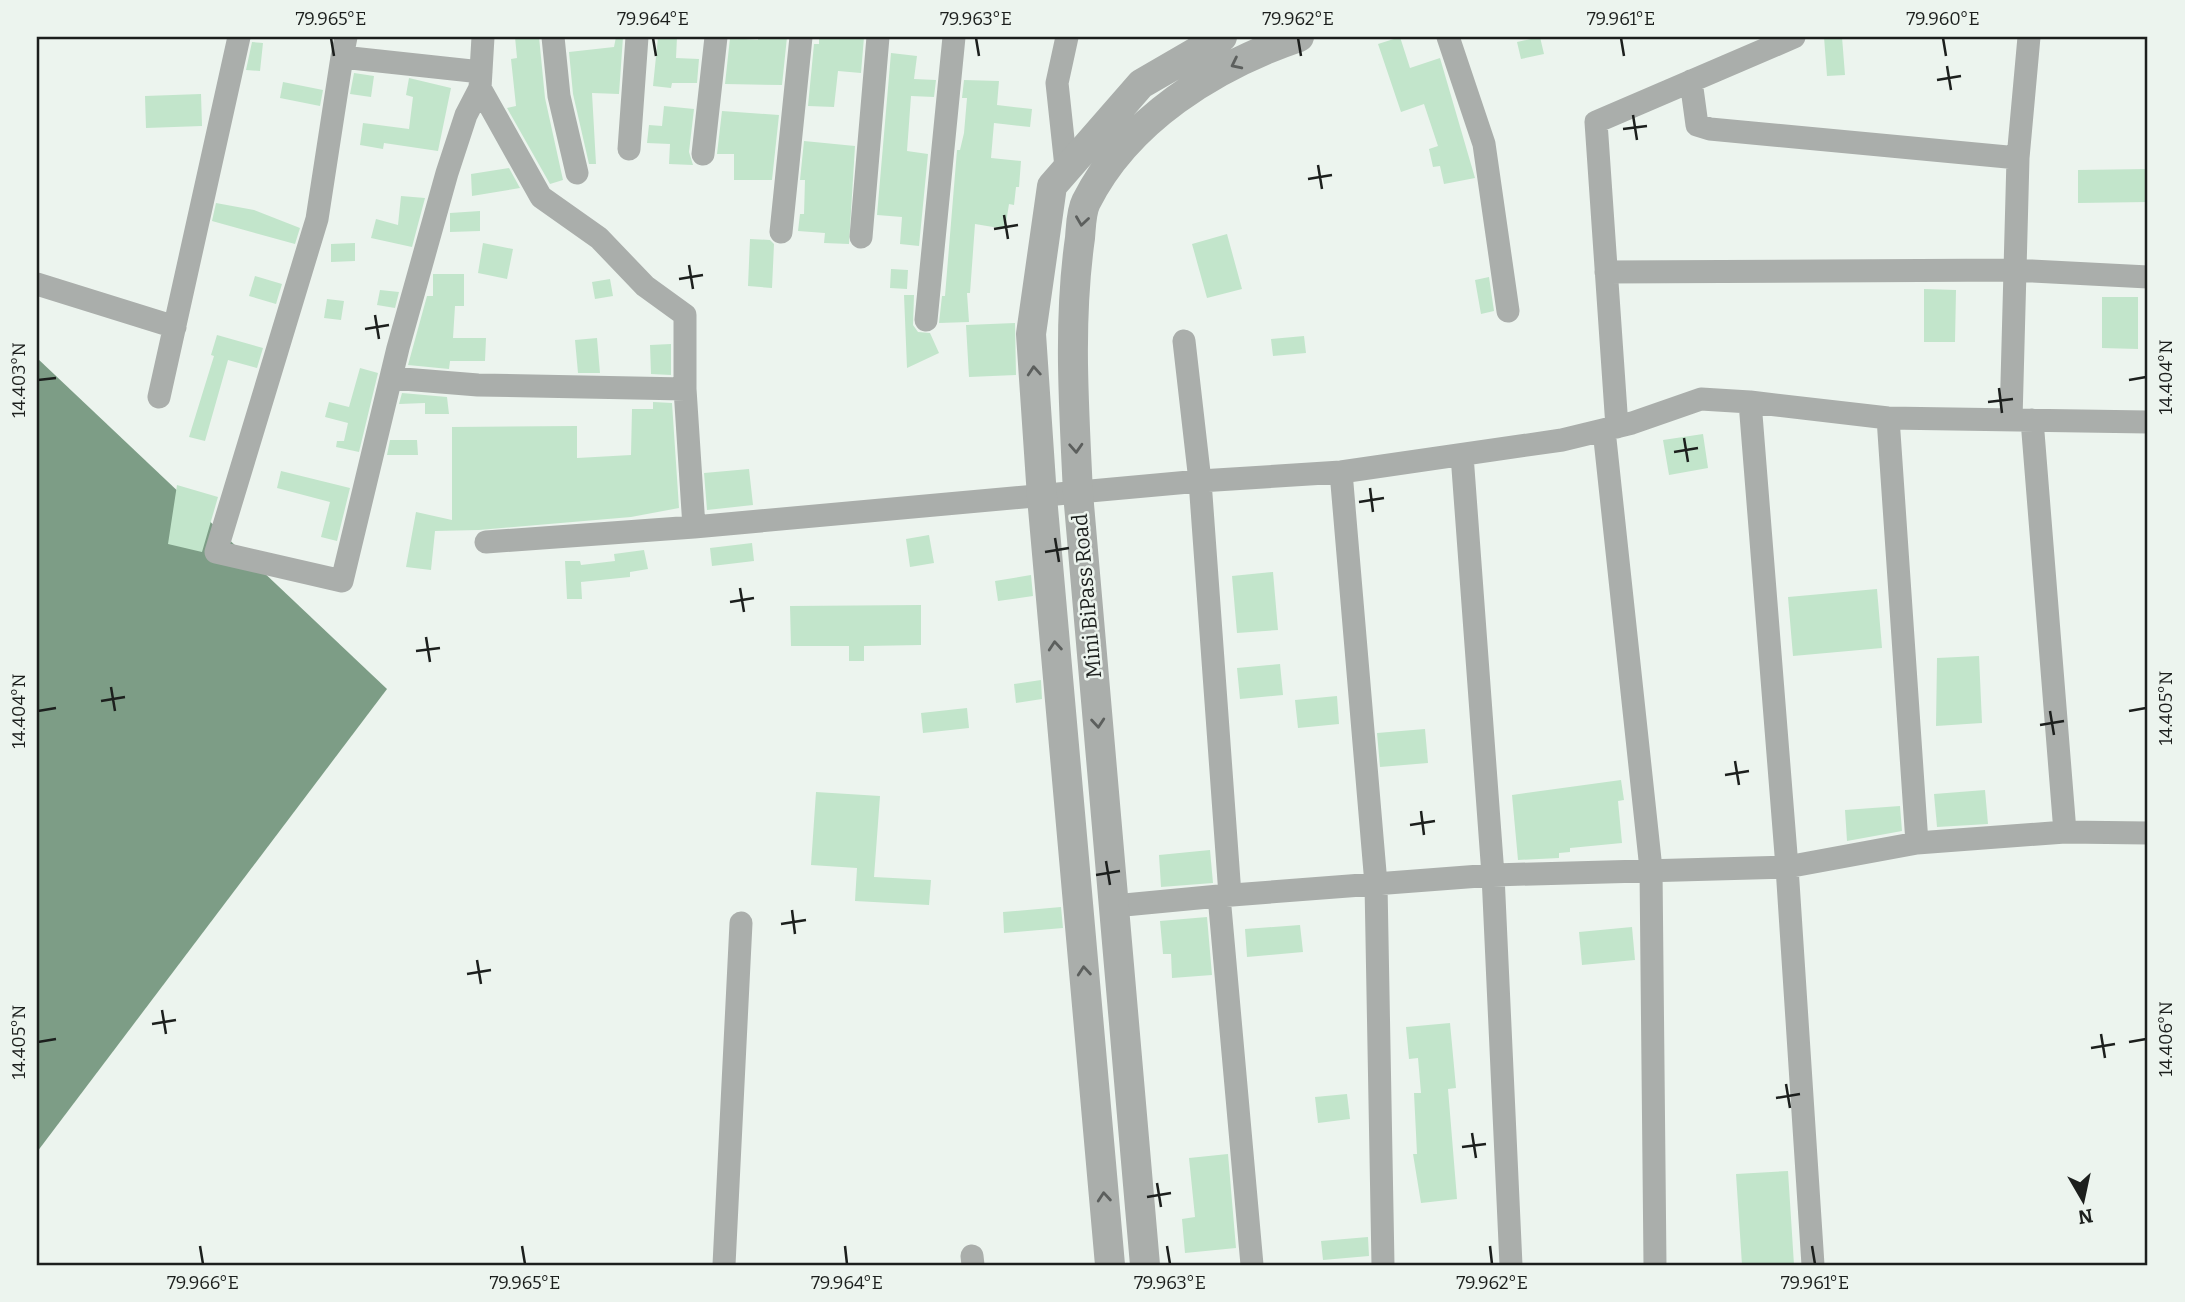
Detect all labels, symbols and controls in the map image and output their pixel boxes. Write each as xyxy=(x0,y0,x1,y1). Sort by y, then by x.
text: 79.965°E xyxy=(295,8,367,30)
text: 79.964°E xyxy=(617,8,689,30)
text: 79.963°E xyxy=(940,8,1012,30)
text: 79.962°E xyxy=(1262,8,1334,30)
text: 79.961°E xyxy=(1587,8,1655,30)
text: 79.960°E xyxy=(1906,8,1980,30)
one-way arrow xyxy=(1231,56,1243,70)
one-way arrow xyxy=(1075,215,1090,227)
text: 14.404°N xyxy=(2155,339,2177,415)
text: 14.403°N xyxy=(8,342,30,418)
one-way arrow xyxy=(1027,365,1042,376)
one-way arrow xyxy=(1068,443,1083,454)
street label: Mini BiPass Road xyxy=(1067,513,1107,679)
one-way arrow xyxy=(1048,641,1063,652)
text: 14.405°N xyxy=(2155,671,2177,745)
text: 14.404°N xyxy=(8,673,30,749)
one-way arrow xyxy=(1090,718,1105,729)
one-way arrow xyxy=(1077,965,1092,976)
text: 14.406°N xyxy=(2155,1001,2177,1077)
text: 14.405°N xyxy=(8,1005,30,1079)
north arrow xyxy=(2048,1166,2118,1236)
one-way arrow xyxy=(1097,1191,1112,1202)
text: N xyxy=(2076,1204,2095,1229)
text: 79.966°E xyxy=(167,1272,239,1294)
text: 79.965°E xyxy=(489,1272,561,1294)
text: 79.964°E xyxy=(811,1272,883,1294)
text: 79.963°E xyxy=(1134,1272,1206,1294)
text: 79.962°E xyxy=(1456,1272,1528,1294)
text: 79.961°E xyxy=(1781,1272,1849,1294)

